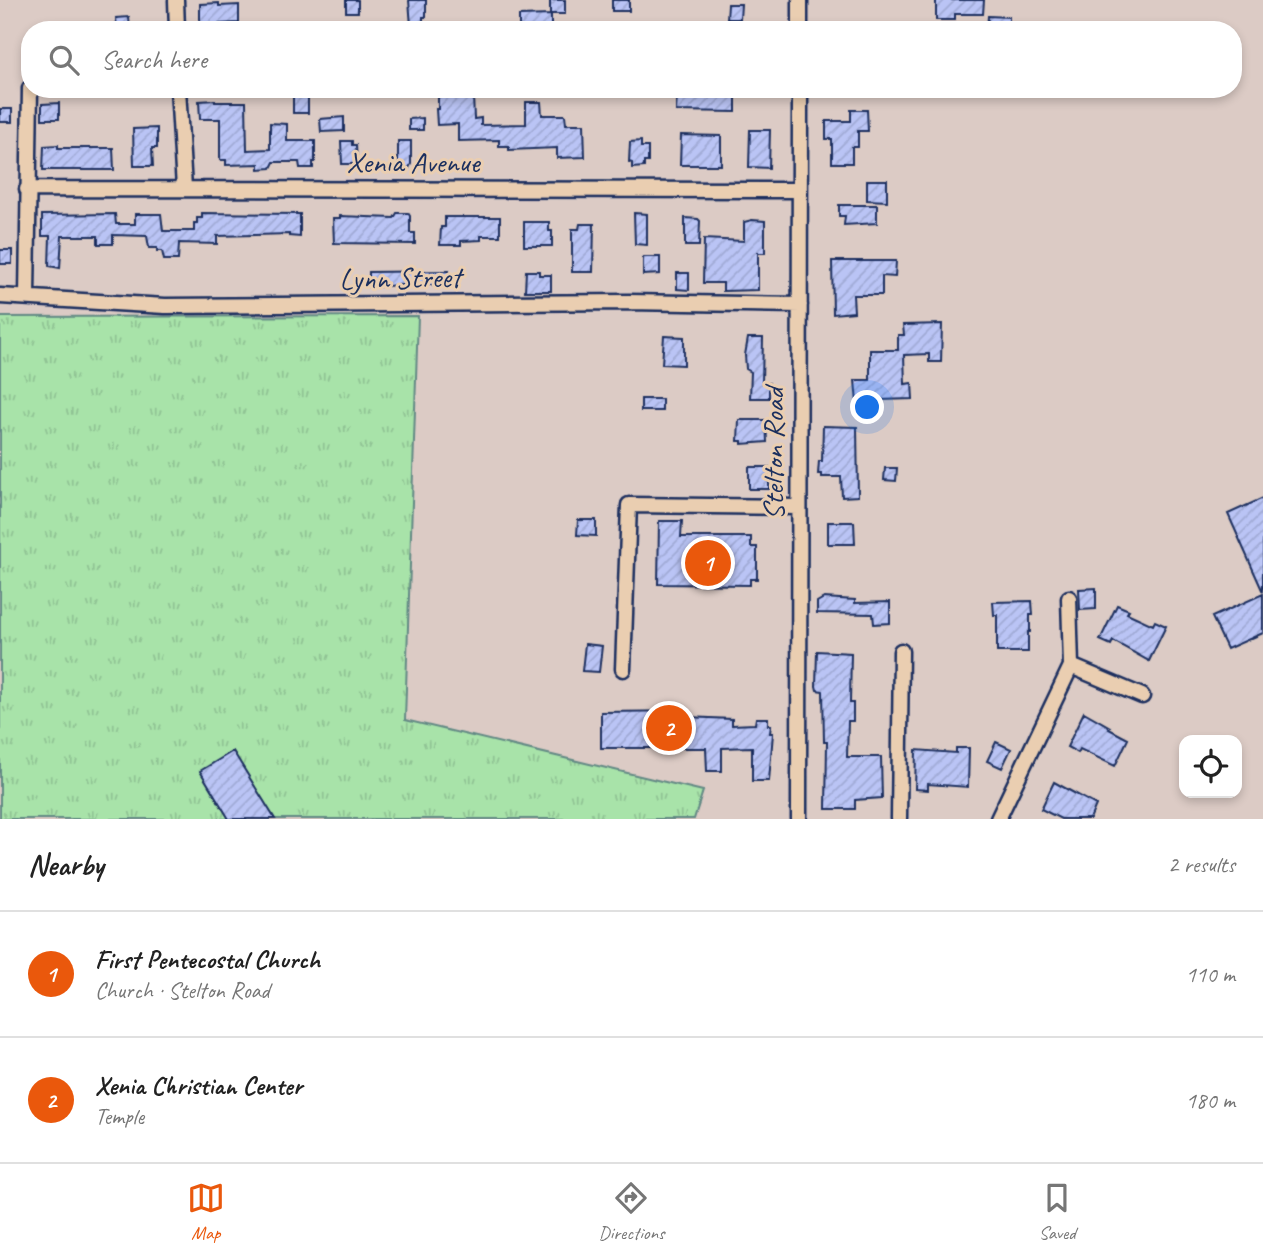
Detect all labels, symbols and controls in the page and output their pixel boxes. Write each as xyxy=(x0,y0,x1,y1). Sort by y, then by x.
search box xyxy=(21,21,1242,98)
icon: search xyxy=(45,41,83,79)
text: Search here xyxy=(101,43,207,76)
street label: Xenia Avenue xyxy=(347,143,482,181)
street label: Lynn Street xyxy=(339,258,465,298)
street label: Stelton Road xyxy=(754,384,792,520)
your location xyxy=(850,390,884,424)
pin: 1 xyxy=(685,537,731,589)
pin: 2 xyxy=(646,702,692,754)
map controls xyxy=(1179,735,1242,798)
button: locate xyxy=(1179,735,1242,798)
text: Nearby xyxy=(28,846,104,884)
text: 2 results xyxy=(1168,850,1235,879)
text: First Pentecostal Church xyxy=(95,943,320,976)
text: 1 xyxy=(46,960,56,989)
text: 110 m xyxy=(1186,960,1235,989)
text: Church · Stelton Road xyxy=(95,976,270,1005)
text: Xenia Christian Center xyxy=(95,1069,302,1102)
text: 2 xyxy=(46,1086,56,1115)
text: 180 m xyxy=(1186,1086,1235,1115)
text: Temple xyxy=(95,1102,144,1131)
tab: Map xyxy=(187,1179,225,1245)
tab: Directions xyxy=(598,1179,665,1245)
tab: Saved xyxy=(1038,1179,1076,1245)

